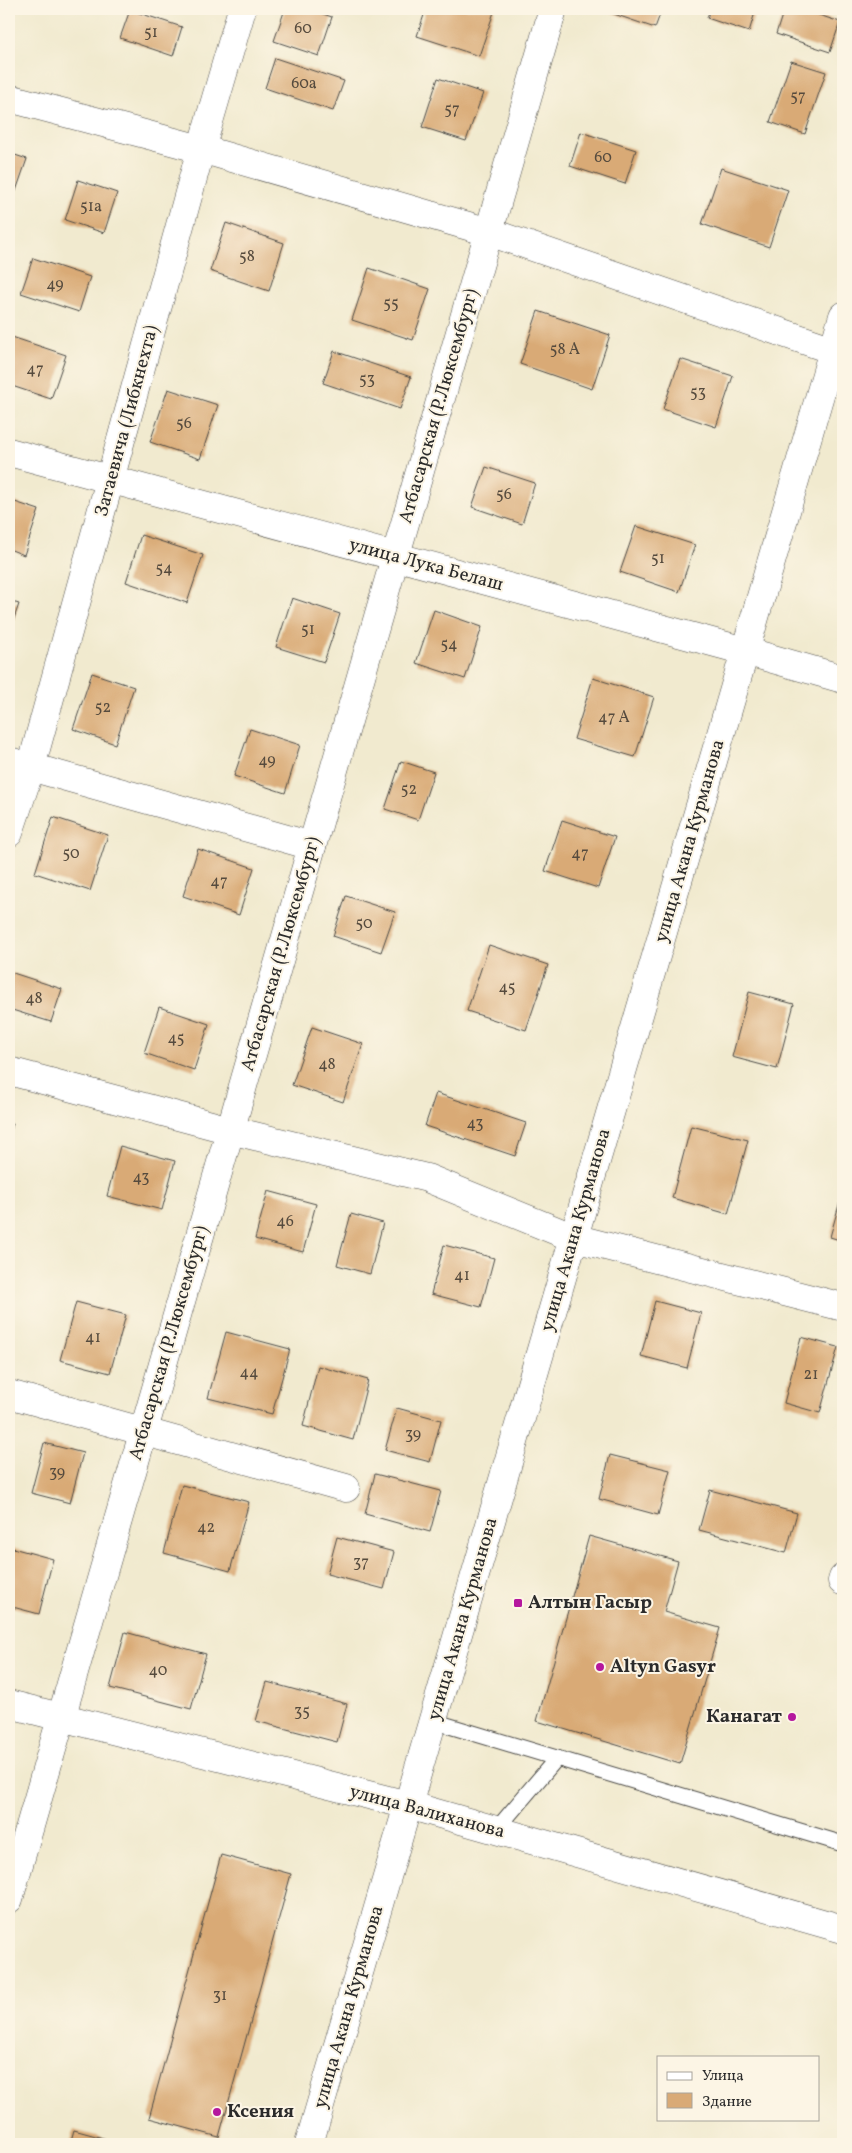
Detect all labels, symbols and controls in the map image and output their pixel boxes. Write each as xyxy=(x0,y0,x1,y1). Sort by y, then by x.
house number: 60 xyxy=(294,18,312,40)
house number: 51 xyxy=(144,22,158,44)
house number: 60а xyxy=(291,73,317,95)
house number: 57 xyxy=(790,86,806,108)
house number: 57 xyxy=(444,99,460,121)
house number: 60 xyxy=(594,147,612,169)
house number: 51а xyxy=(80,196,102,218)
house number: 58 xyxy=(239,246,255,268)
house number: 49 xyxy=(46,274,64,296)
street label: Атбасарская (Р.Люксембург) xyxy=(393,286,485,526)
house number: 55 xyxy=(383,293,399,315)
street label: Затаевича (Либкнехта) xyxy=(89,322,165,520)
house number: 58 А xyxy=(550,339,580,361)
house number: 47 xyxy=(26,359,44,381)
house number: 53 xyxy=(359,369,375,391)
house number: 53 xyxy=(690,382,706,404)
house number: 56 xyxy=(176,413,192,435)
house number: 56 xyxy=(496,484,512,506)
street label: улица Лука Белаш xyxy=(346,532,506,598)
house number: 51 xyxy=(651,548,665,570)
house number: 54 xyxy=(155,558,173,580)
house number: 51 xyxy=(301,619,315,641)
house number: 54 xyxy=(440,634,458,656)
house number: 52 xyxy=(95,697,111,719)
house number: 47 A xyxy=(598,707,630,729)
street label: улица Акана Курманова xyxy=(649,736,731,946)
house number: 49 xyxy=(258,750,276,772)
house number: 52 xyxy=(401,779,417,801)
street label: Атбасарская (Р.Люксембург) xyxy=(235,834,327,1074)
house number: 50 xyxy=(63,843,80,865)
house number: 47 xyxy=(571,843,589,865)
house number: 47 xyxy=(210,871,228,893)
house number: 50 xyxy=(356,913,373,935)
house number: 45 xyxy=(499,977,515,999)
house number: 48 xyxy=(25,988,43,1010)
house number: 45 xyxy=(168,1028,184,1050)
house number: 48 xyxy=(318,1054,336,1076)
house number: 43 xyxy=(466,1113,484,1135)
street label: улица Акана Курманова xyxy=(535,1125,617,1335)
house number: 43 xyxy=(132,1167,150,1189)
house number: 46 xyxy=(276,1211,294,1233)
street label: Атбасарская (Р.Люксембург) xyxy=(123,1223,215,1463)
house number: 41 xyxy=(454,1265,470,1287)
house number: 41 xyxy=(85,1327,101,1349)
house number: 44 xyxy=(239,1362,259,1384)
house number: 21 xyxy=(804,1364,818,1386)
house number: 39 xyxy=(405,1424,421,1446)
house number: 39 xyxy=(49,1462,65,1484)
street label: улица Акана Курманова xyxy=(422,1514,504,1724)
house number: 42 xyxy=(197,1517,215,1539)
house number: 37 xyxy=(353,1552,369,1574)
place label: Алтын Гасыр xyxy=(528,1590,652,1616)
marker: Алтын Гасыр xyxy=(512,1597,524,1609)
place label: Altyn Gasyr xyxy=(610,1654,716,1680)
house number: 40 xyxy=(149,1660,167,1682)
marker: Altyn Gasyr xyxy=(594,1661,606,1673)
house number: 35 xyxy=(294,1701,310,1723)
place label: Канагат xyxy=(706,1704,783,1730)
marker: Канагат xyxy=(786,1711,798,1723)
street label: улица Валиханова xyxy=(346,1779,508,1845)
street label: улица Акана Курманова xyxy=(308,1902,390,2112)
house number: 31 xyxy=(213,1985,227,2007)
legend xyxy=(657,2056,820,2120)
text: Улица xyxy=(702,2066,744,2087)
text: Здание xyxy=(702,2092,752,2113)
place label: Ксения xyxy=(227,2099,294,2125)
marker: Ксения xyxy=(211,2106,223,2118)

